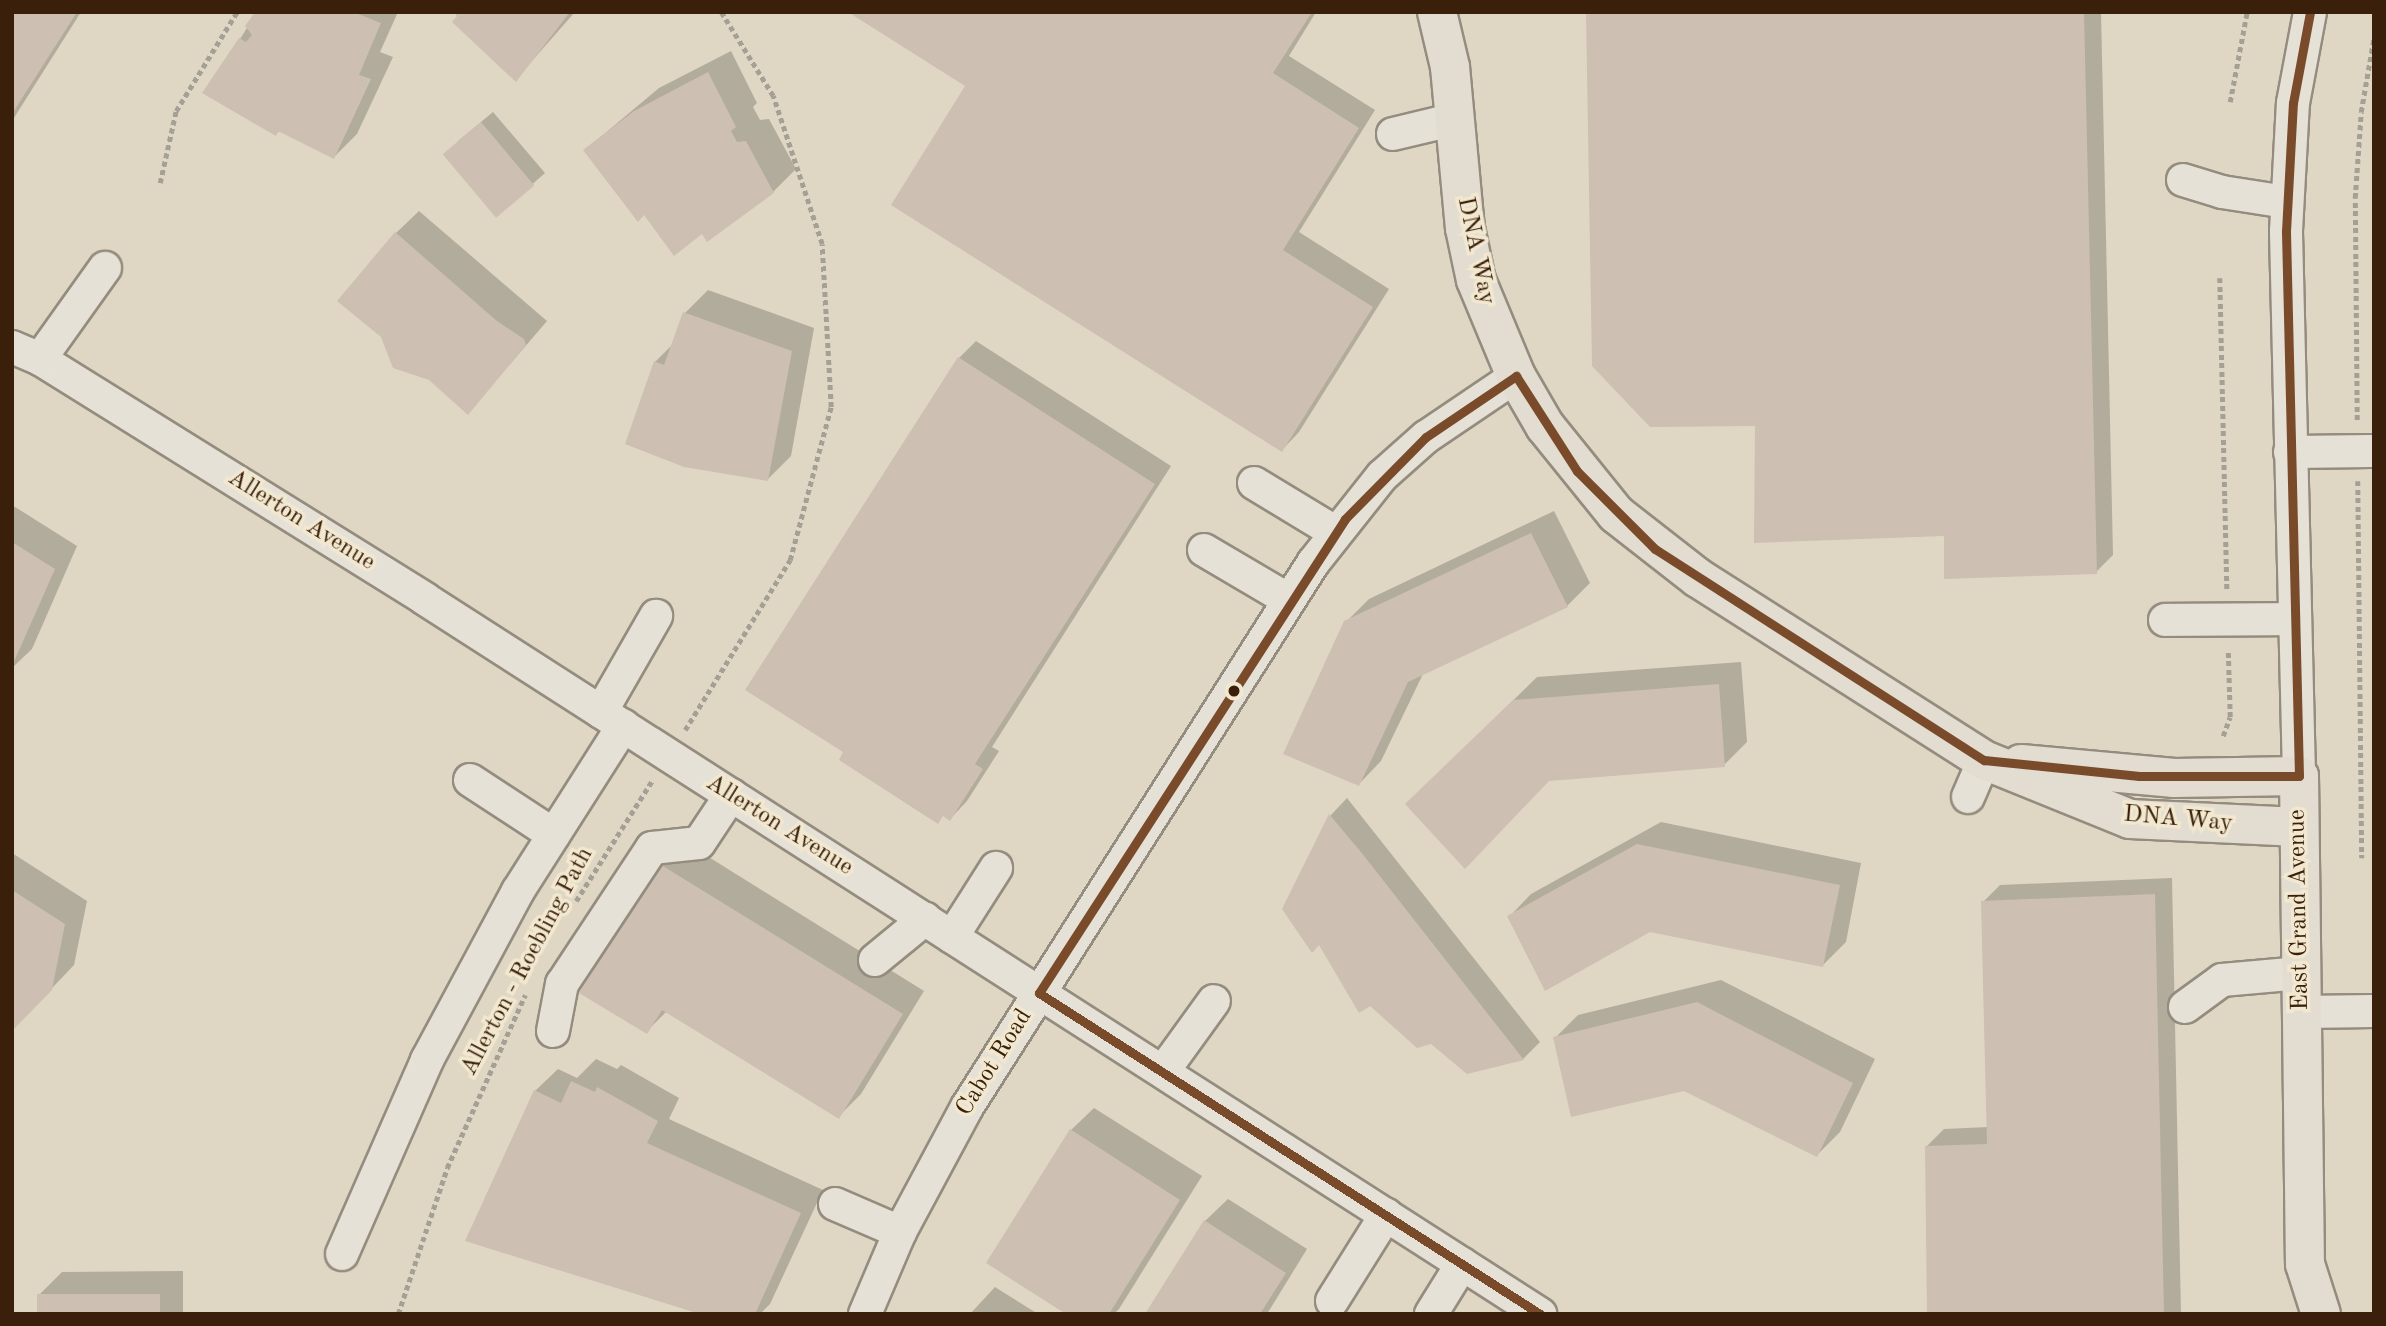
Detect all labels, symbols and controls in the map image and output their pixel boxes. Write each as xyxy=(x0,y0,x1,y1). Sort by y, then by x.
street label: DNA Way xyxy=(1450,195,1500,307)
street label: Allerton Avenue xyxy=(222,464,380,578)
unlabelled marker xyxy=(1227,684,1241,698)
street label: Allerton Avenue xyxy=(700,769,858,883)
street label: DNA Way xyxy=(2122,801,2234,839)
street label: East Grand Avenue xyxy=(2284,809,2316,1011)
street label: Allerton - Roebling Path xyxy=(456,843,600,1081)
street label: Cabot Road xyxy=(951,1004,1039,1122)

